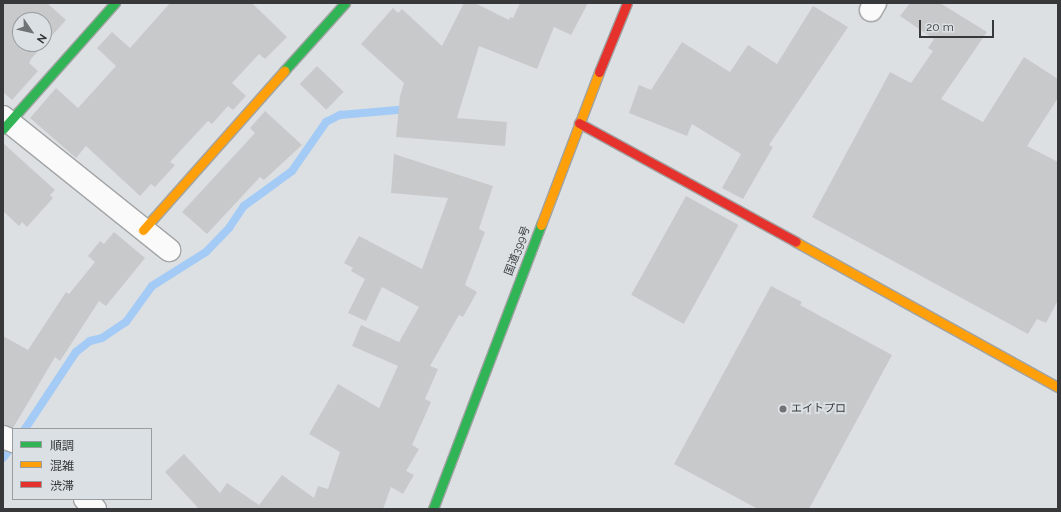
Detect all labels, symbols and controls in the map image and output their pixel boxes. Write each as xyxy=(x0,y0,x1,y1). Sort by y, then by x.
north arrow xyxy=(12,12,52,52)
scale bar xyxy=(921,12,996,38)
text: 20 m xyxy=(926,20,954,34)
text: N xyxy=(34,31,49,46)
street label: 国道399号 xyxy=(503,224,533,278)
place label: エイトプロ xyxy=(791,402,846,416)
marker: エイトプロ xyxy=(778,404,788,414)
legend xyxy=(12,428,152,500)
text: 順調 xyxy=(50,439,74,453)
text: 混雑 xyxy=(50,459,74,473)
text: 渋滞 xyxy=(50,479,74,493)

